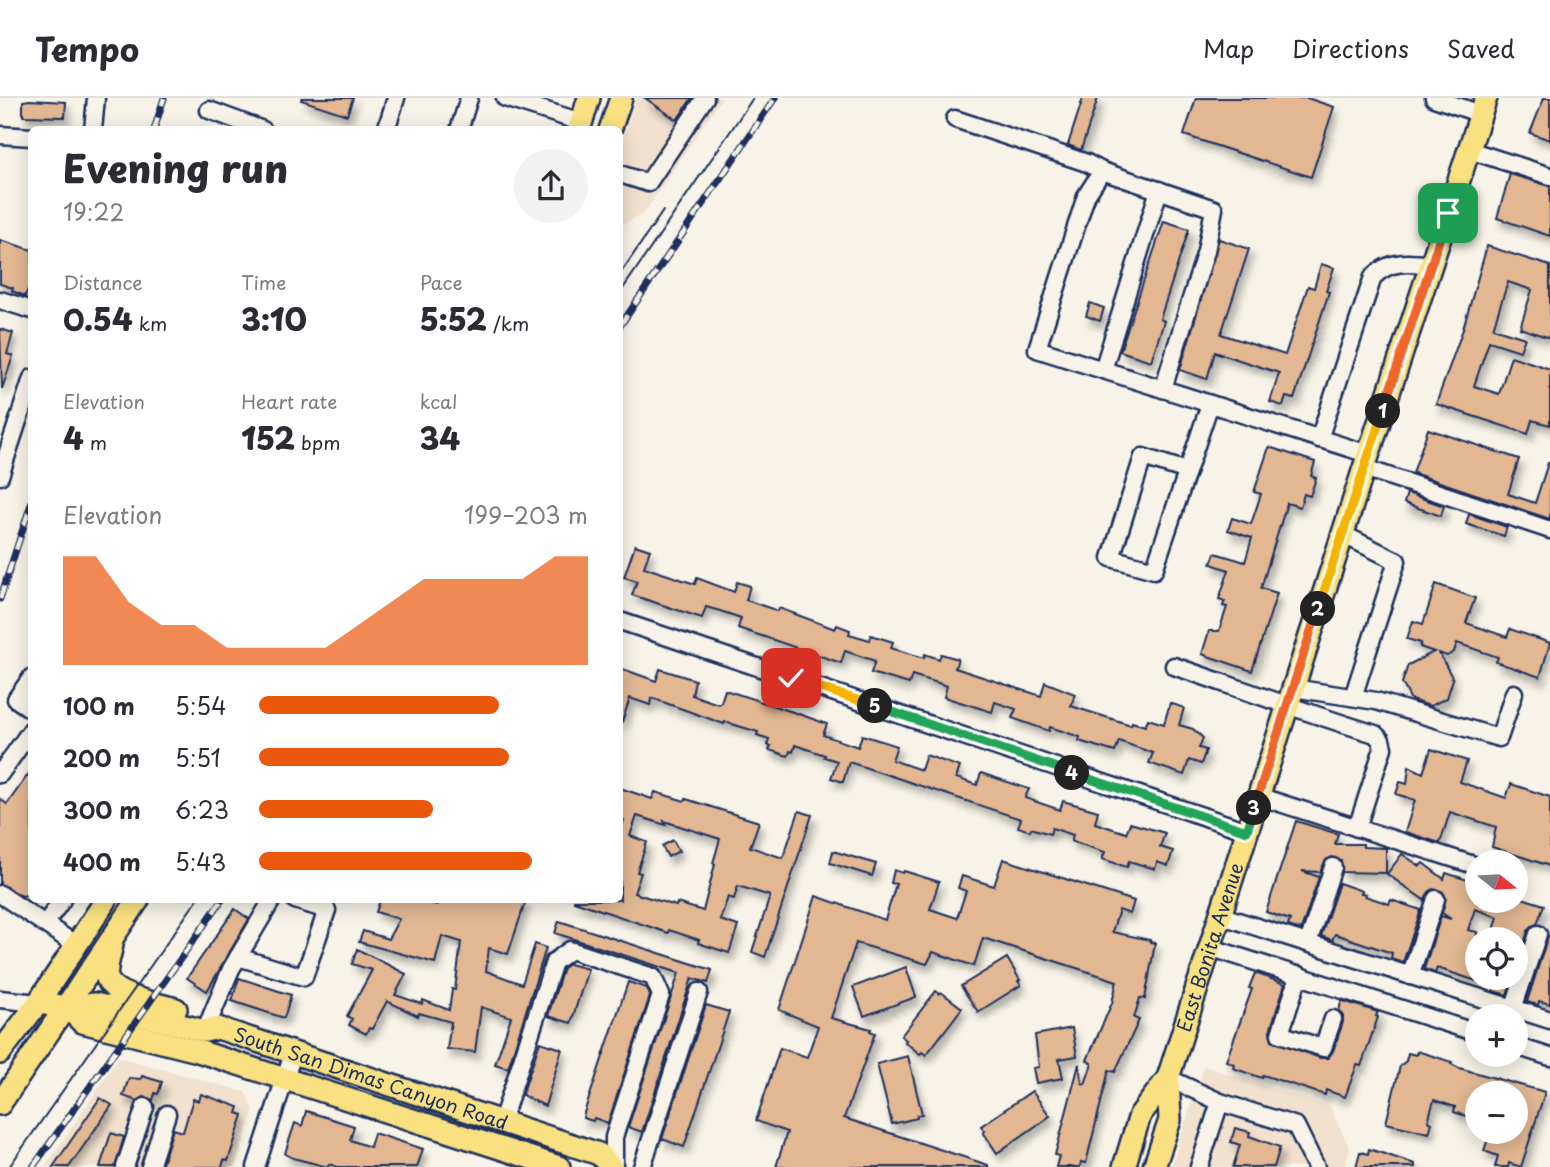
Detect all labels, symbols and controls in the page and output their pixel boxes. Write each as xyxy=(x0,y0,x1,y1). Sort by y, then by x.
text: Tempo xyxy=(35,23,139,73)
text: Map xyxy=(1203,30,1254,66)
text: Directions xyxy=(1292,30,1409,66)
text: Saved xyxy=(1447,30,1515,66)
text: Evening run xyxy=(63,139,288,196)
button: share xyxy=(514,149,588,223)
pin xyxy=(1418,183,1478,243)
text: 19:22 xyxy=(63,194,124,229)
icon: arrive xyxy=(1429,194,1467,232)
text: Distance xyxy=(63,268,143,296)
text: Time xyxy=(241,268,286,296)
text: Pace xyxy=(420,268,463,296)
text: 0.54 xyxy=(63,296,133,341)
text: 3:10 xyxy=(241,296,307,341)
text: 5:52 xyxy=(420,296,487,341)
text: km xyxy=(133,309,167,337)
text: /km xyxy=(487,309,529,337)
text: Elevation xyxy=(63,387,145,415)
text: Heart rate xyxy=(241,387,337,415)
text: kcal xyxy=(420,387,458,415)
pin: 1 xyxy=(1366,394,1400,428)
text: 1 xyxy=(1378,396,1387,424)
text: 4 xyxy=(63,415,84,460)
text: 152 xyxy=(241,415,295,460)
text: 34 xyxy=(420,415,460,460)
text: m xyxy=(84,428,107,456)
text: bpm xyxy=(295,428,341,456)
text: Elevation xyxy=(63,497,162,532)
text: 199–203 m xyxy=(464,497,588,532)
pin: 2 xyxy=(1300,592,1336,626)
text: 2 xyxy=(1311,594,1324,622)
pin xyxy=(761,648,821,708)
icon: check xyxy=(772,659,810,697)
text: 100 m xyxy=(63,688,135,723)
text: 5:54 xyxy=(175,688,226,723)
pin: 5 xyxy=(858,688,892,724)
text: 5 xyxy=(868,691,881,719)
text: 200 m xyxy=(63,740,140,775)
text: 5:51 xyxy=(175,740,221,775)
pin: 4 xyxy=(1054,756,1090,790)
text: 4 xyxy=(1065,758,1078,786)
pin: 3 xyxy=(1236,790,1272,826)
text: 300 m xyxy=(63,792,141,827)
text: 6:23 xyxy=(175,792,229,827)
text: 3 xyxy=(1247,793,1260,821)
text: 400 m xyxy=(63,844,141,879)
text: 5:43 xyxy=(175,844,226,879)
north arrow xyxy=(1465,850,1528,914)
map controls xyxy=(1465,850,1528,1144)
street label: East Bonita Avenue xyxy=(1169,859,1249,1035)
button: locate xyxy=(1465,927,1528,990)
button: + xyxy=(1465,1004,1528,1067)
street label: South San Dimas Canyon Road xyxy=(231,1019,512,1136)
button: − xyxy=(1465,1081,1528,1144)

